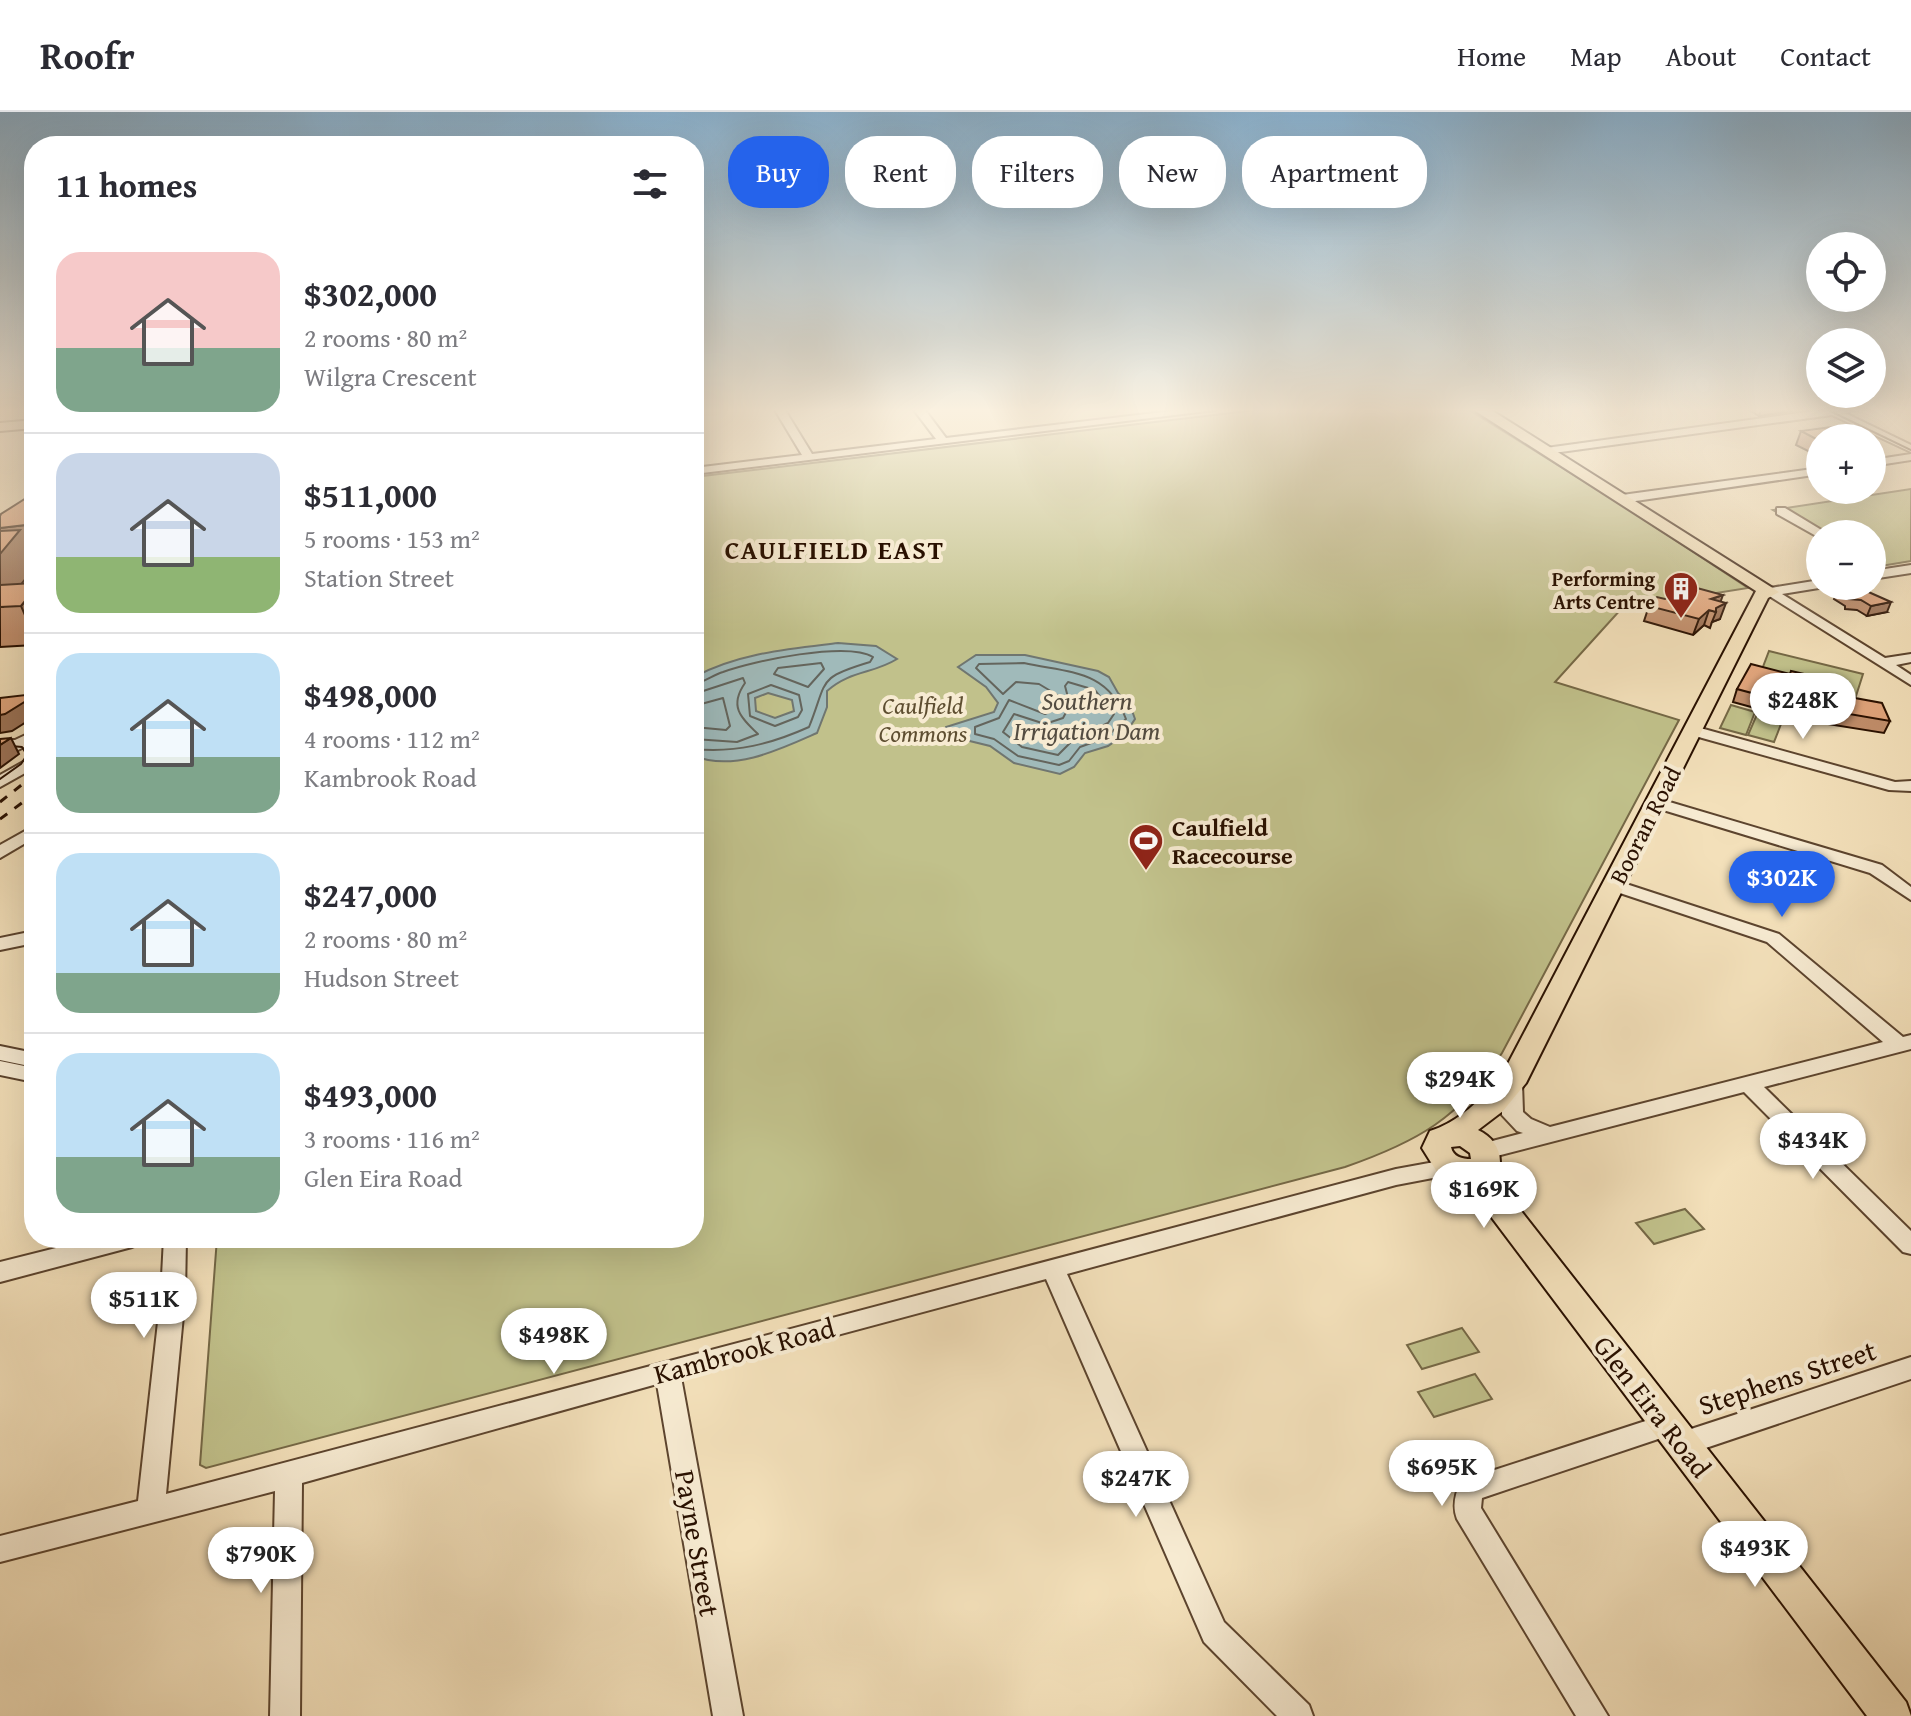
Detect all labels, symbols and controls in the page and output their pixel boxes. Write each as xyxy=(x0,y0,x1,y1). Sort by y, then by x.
text: Roofr xyxy=(40,27,135,83)
text: Home xyxy=(1457,35,1526,76)
text: Map xyxy=(1570,35,1622,76)
text: About xyxy=(1666,35,1736,76)
text: Contact xyxy=(1780,35,1871,76)
chip: Buy xyxy=(728,136,829,208)
chip: Rent xyxy=(845,136,956,208)
chip: Filters xyxy=(972,136,1103,208)
chip: New xyxy=(1119,136,1226,208)
chip: Apartment xyxy=(1242,136,1427,208)
text: 11 homes xyxy=(56,160,197,209)
icon: filters xyxy=(628,162,672,206)
map controls xyxy=(1806,232,1886,600)
button: locate xyxy=(1806,232,1886,312)
text: $302,000 xyxy=(304,269,437,318)
icon: home xyxy=(120,284,216,380)
text: 2 rooms · 80 m² xyxy=(304,318,467,357)
button: layers xyxy=(1806,328,1886,408)
text: Wilgra Crescent xyxy=(304,357,477,396)
button: + xyxy=(1806,424,1886,504)
text: $511,000 xyxy=(304,470,437,519)
icon: home xyxy=(120,485,216,581)
text: 5 rooms · 153 m² xyxy=(304,519,480,558)
button: − xyxy=(1806,520,1886,600)
district label: CAULFIELD EAST xyxy=(725,530,945,569)
text: Station Street xyxy=(304,558,454,597)
place label: Performing Arts Centre xyxy=(1552,564,1655,616)
building icon: Performing Arts Centre xyxy=(1662,570,1700,620)
text: $498,000 xyxy=(304,670,437,719)
pin: $248K xyxy=(1747,673,1859,741)
text: $248K xyxy=(1768,679,1838,718)
water label: Southern Irrigation Dam xyxy=(1013,681,1161,750)
icon: home xyxy=(120,685,216,781)
park label: Caulfield Commons xyxy=(879,688,968,751)
text: 4 rooms · 112 m² xyxy=(304,719,480,758)
text: Kambrook Road xyxy=(304,758,477,797)
street label: Booran Road xyxy=(1600,760,1690,890)
place label: Caulfield Racecourse xyxy=(1172,810,1293,873)
sports icon: Caulfield Racecourse xyxy=(1127,822,1165,872)
pin: $302K xyxy=(1726,851,1838,919)
text: $302K xyxy=(1747,857,1817,896)
text: $247,000 xyxy=(304,870,437,919)
icon: home xyxy=(120,885,216,981)
text: 2 rooms · 80 m² xyxy=(304,919,467,958)
text: Hudson Street xyxy=(304,958,459,997)
pin: $294K xyxy=(1404,1052,1516,1120)
text: $294K xyxy=(1425,1058,1495,1097)
text: $493,000 xyxy=(304,1070,437,1119)
icon: home xyxy=(120,1085,216,1181)
pin: $434K xyxy=(1757,1113,1869,1181)
text: 3 rooms · 116 m² xyxy=(304,1119,480,1158)
text: $434K xyxy=(1778,1119,1848,1158)
text: Glen Eira Road xyxy=(304,1158,462,1197)
pin: $169K xyxy=(1428,1162,1540,1230)
text: $169K xyxy=(1449,1168,1519,1207)
pin: $511K xyxy=(88,1272,200,1340)
text: $511K xyxy=(109,1278,179,1317)
street label: Kambrook Road xyxy=(649,1306,839,1394)
pin: $498K xyxy=(498,1308,610,1376)
text: $498K xyxy=(519,1314,589,1353)
street label: Glen Eira Road xyxy=(1584,1326,1722,1486)
street label: Stephens Street xyxy=(1693,1329,1881,1425)
pin: $695K xyxy=(1386,1440,1498,1508)
text: $695K xyxy=(1407,1446,1477,1485)
pin: $247K xyxy=(1080,1451,1192,1519)
text: $247K xyxy=(1101,1457,1171,1496)
street label: Payne Street xyxy=(665,1467,731,1620)
pin: $493K xyxy=(1699,1521,1811,1589)
pin: $790K xyxy=(205,1527,317,1595)
text: $493K xyxy=(1720,1527,1790,1566)
text: $790K xyxy=(226,1533,296,1572)

